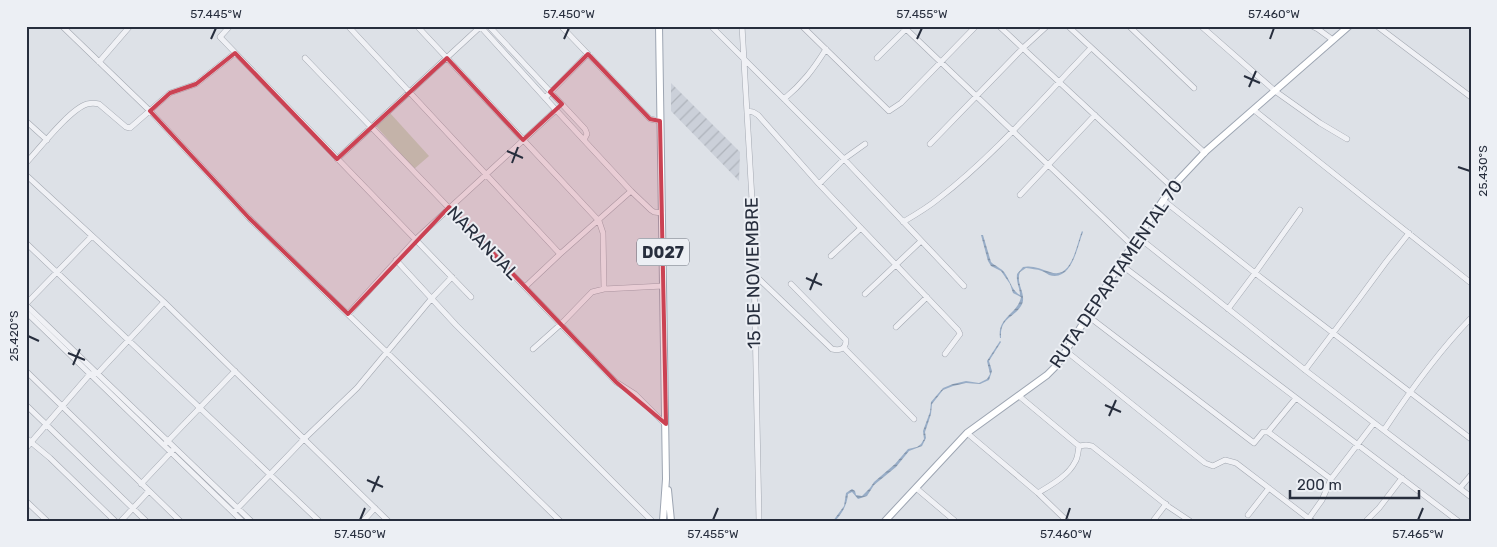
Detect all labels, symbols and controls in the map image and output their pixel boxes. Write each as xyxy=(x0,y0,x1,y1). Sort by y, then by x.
text: 57.445°W xyxy=(190,7,242,21)
text: 57.450°W xyxy=(543,7,595,21)
text: 57.455°W xyxy=(896,7,948,21)
text: 57.460°W xyxy=(1248,7,1300,21)
text: 25.430°S xyxy=(1476,145,1490,197)
street label: RUTA DEPARTAMENTAL 70 xyxy=(1045,176,1187,372)
street label: 15 DE NOVIEMBRE xyxy=(741,197,765,349)
street label: NARANJAL xyxy=(442,201,524,285)
road number: D027 xyxy=(637,238,689,266)
text: 25.420°S xyxy=(7,310,21,362)
scale bar xyxy=(1290,467,1418,499)
text: 200 m xyxy=(1297,476,1342,494)
text: 57.450°W xyxy=(334,527,386,541)
text: 57.455°W xyxy=(687,527,739,541)
text: 57.460°W xyxy=(1040,527,1092,541)
text: 57.465°W xyxy=(1392,527,1444,541)

